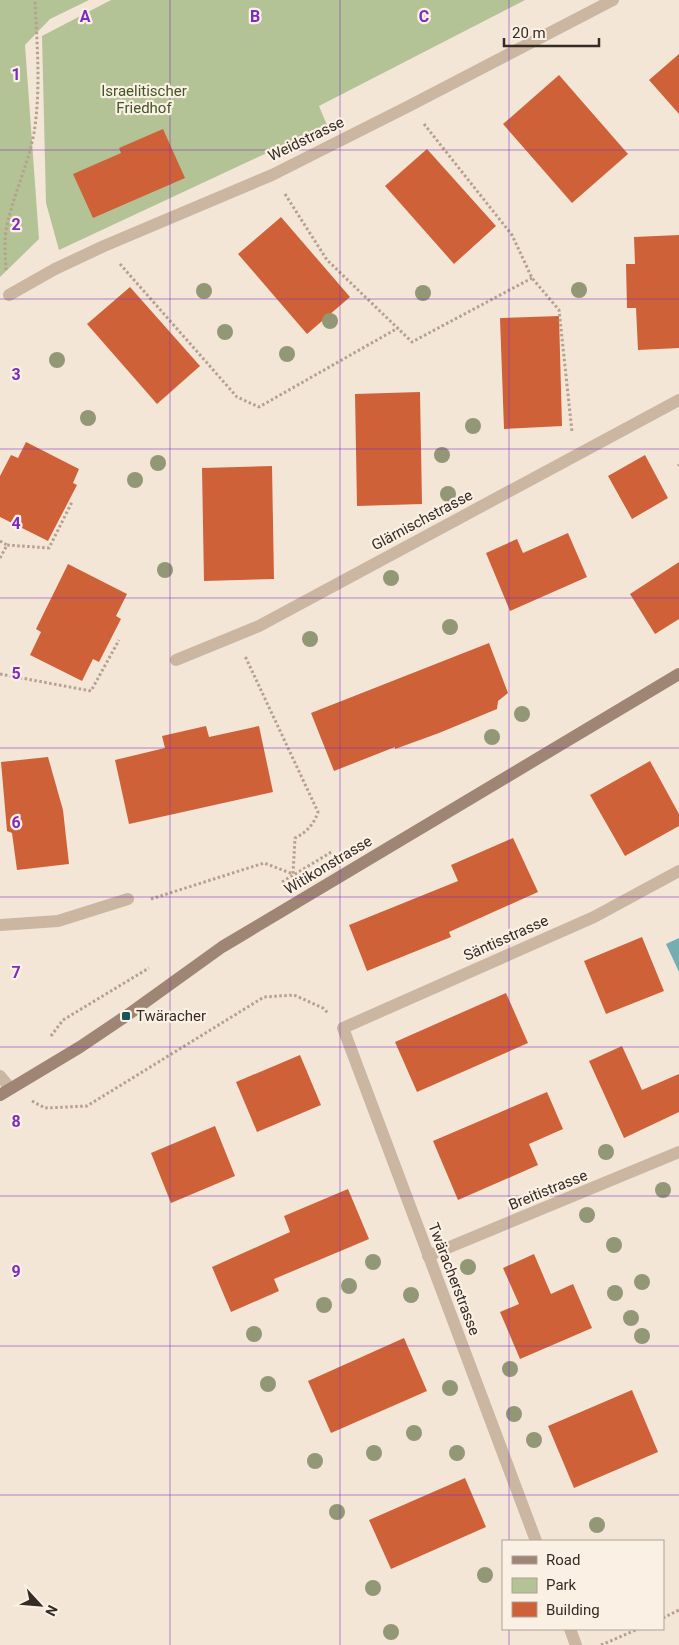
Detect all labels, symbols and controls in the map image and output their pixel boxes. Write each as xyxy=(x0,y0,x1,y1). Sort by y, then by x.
text: A xyxy=(80,7,91,26)
text: B xyxy=(250,7,260,26)
text: C xyxy=(419,7,429,26)
scale bar xyxy=(504,15,599,47)
text: 20 m xyxy=(512,24,546,42)
text: 1 xyxy=(11,65,21,84)
park label: Israelitischer Friedhof xyxy=(101,82,187,117)
street label: Weidstrasse xyxy=(265,113,347,165)
text: 2 xyxy=(11,215,21,234)
text: 3 xyxy=(11,365,21,384)
street label: Glärnischstrasse xyxy=(368,486,476,554)
text: 4 xyxy=(11,514,21,533)
text: 5 xyxy=(11,664,21,683)
text: 6 xyxy=(11,813,21,832)
street label: Witikonstrasse xyxy=(281,832,375,898)
street label: Säntisstrasse xyxy=(461,911,551,965)
text: 7 xyxy=(11,963,21,982)
place label: Twäracher xyxy=(136,1007,206,1025)
marker: Twäracher xyxy=(120,1010,132,1022)
text: 8 xyxy=(11,1112,21,1131)
street label: Breitistrasse xyxy=(506,1166,590,1214)
street label: Twäracherstrasse xyxy=(424,1220,484,1338)
text: 9 xyxy=(11,1262,21,1281)
legend xyxy=(502,1540,664,1630)
text: Road xyxy=(546,1551,580,1569)
text: Park xyxy=(546,1576,577,1594)
north arrow xyxy=(15,1580,65,1630)
text: Building xyxy=(546,1601,600,1619)
text: N xyxy=(42,1603,61,1619)

